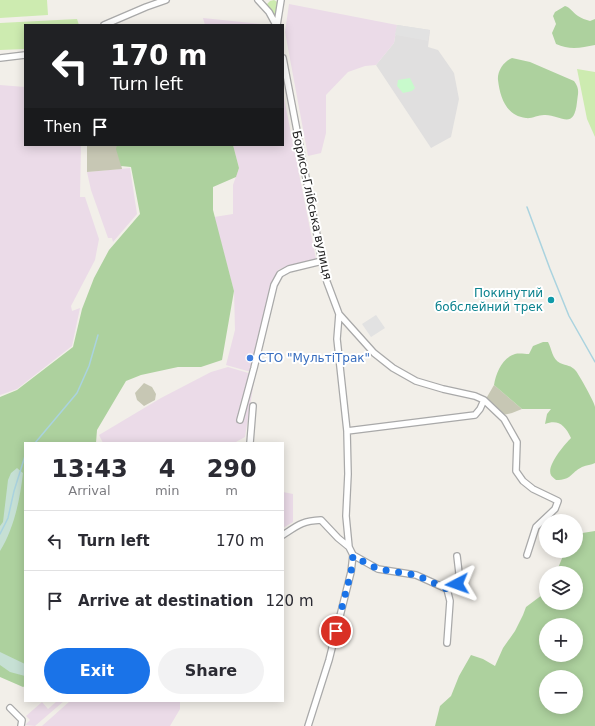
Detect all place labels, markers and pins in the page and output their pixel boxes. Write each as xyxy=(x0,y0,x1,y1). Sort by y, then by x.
place label: Покинутий бобслейний трек xyxy=(435,286,543,314)
marker: Покинутий бобслейний трек xyxy=(546,295,556,305)
place label: СТО "МультіТрак" xyxy=(258,351,370,365)
marker: СТО "МультіТрак" xyxy=(245,353,255,363)
pin xyxy=(319,614,353,648)

